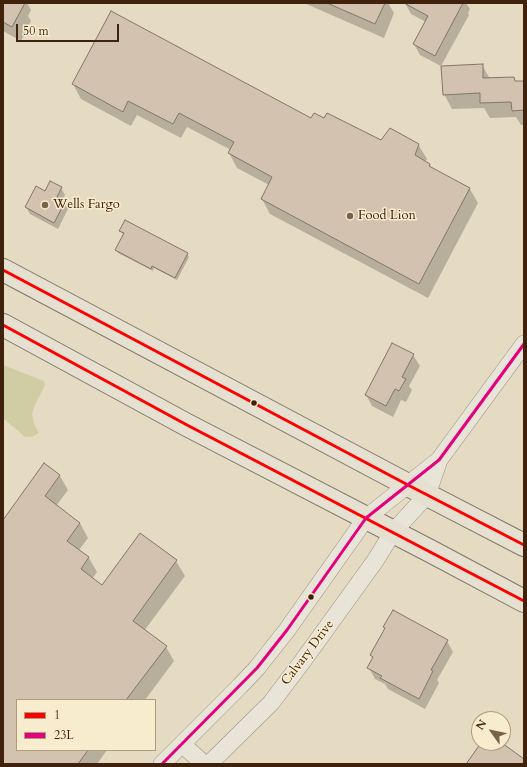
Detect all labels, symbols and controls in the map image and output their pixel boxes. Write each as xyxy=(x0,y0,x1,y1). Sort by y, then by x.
scale bar xyxy=(18,16,121,42)
text: 50 m xyxy=(23,23,49,39)
place label: Wells Fargo xyxy=(53,197,120,213)
marker: Wells Fargo xyxy=(40,200,50,210)
place label: Food Lion xyxy=(358,208,416,224)
marker: Food Lion xyxy=(345,211,355,221)
unlabelled marker xyxy=(249,398,259,408)
unlabelled marker xyxy=(306,592,316,602)
street label: Calvary Drive xyxy=(278,617,338,689)
legend xyxy=(16,699,156,751)
text: 1 xyxy=(54,707,60,723)
north arrow xyxy=(471,711,511,751)
text: N xyxy=(472,717,490,733)
text: 23L xyxy=(54,727,74,743)

